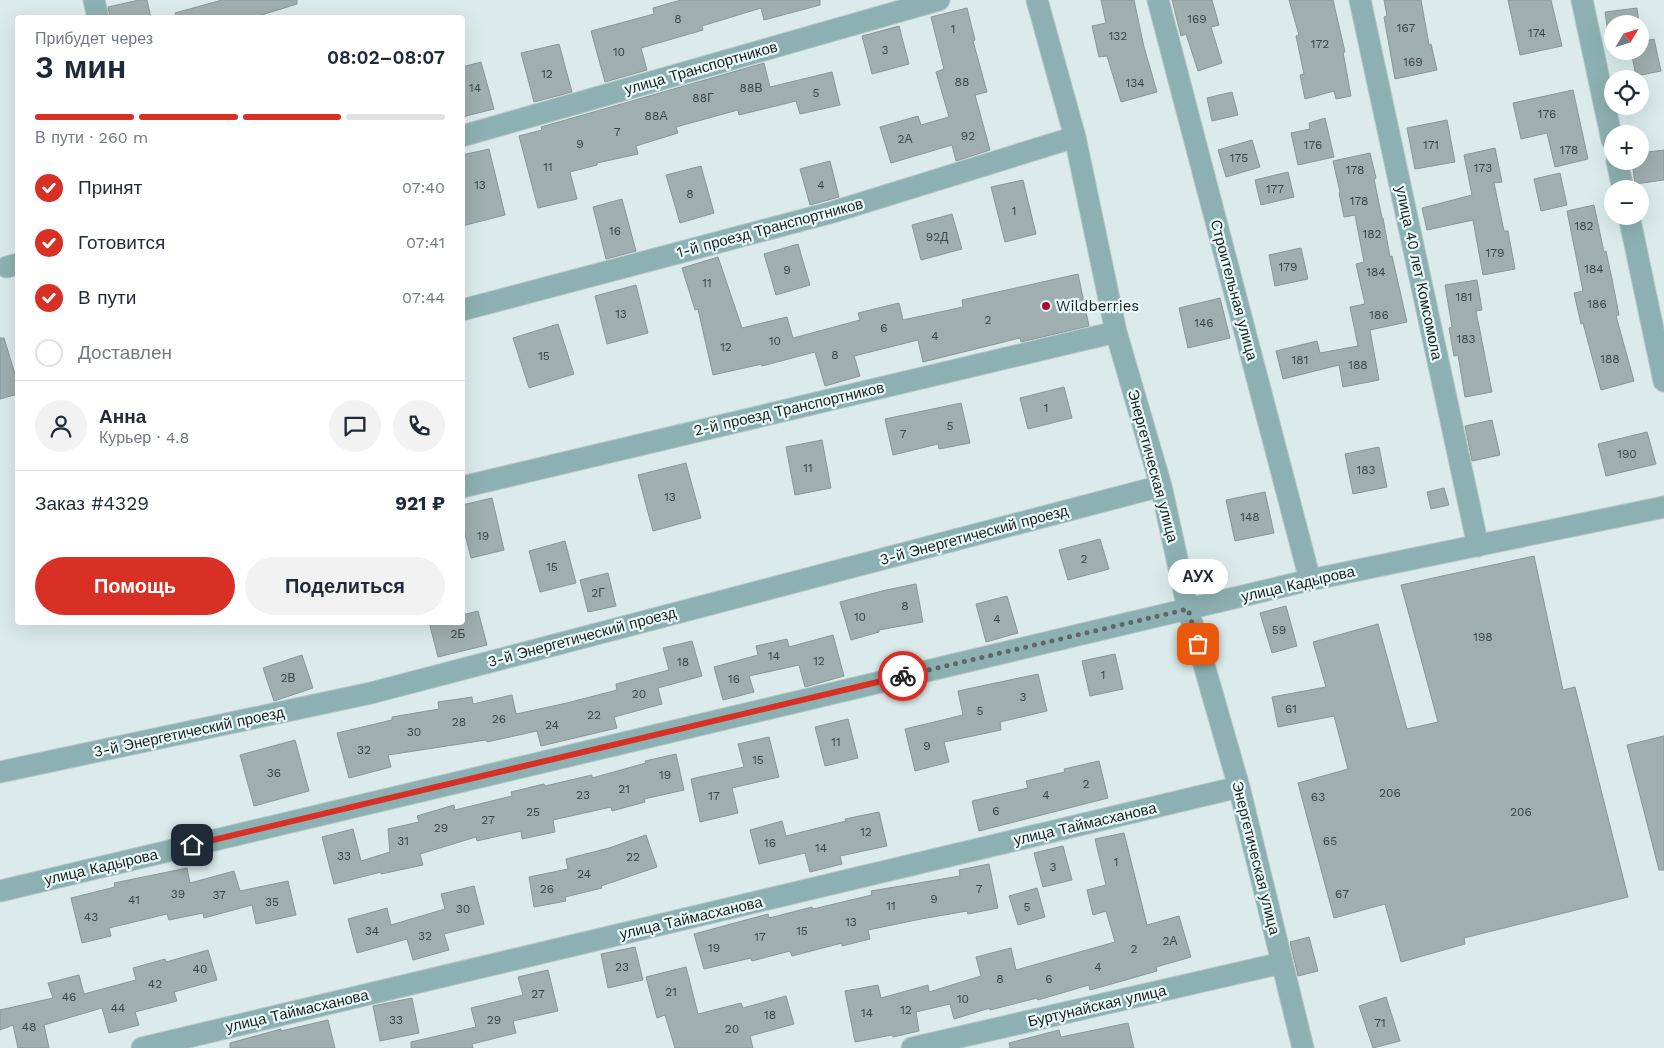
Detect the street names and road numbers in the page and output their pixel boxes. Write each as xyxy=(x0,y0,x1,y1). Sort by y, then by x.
street label: улица Транспортников xyxy=(622,38,780,98)
street label: улица 40 лет Комсомола xyxy=(1392,184,1446,362)
street label: 1-й проезд Транспортников xyxy=(675,194,865,262)
street label: Строительная улица xyxy=(1207,218,1262,363)
street label: 2-й проезд Транспортников xyxy=(692,378,886,440)
street label: Энергетическая улица xyxy=(1124,388,1182,545)
street label: 3-й Энергетический проезд xyxy=(878,501,1070,569)
street label: улица Кадырова xyxy=(1240,562,1357,606)
street label: 3-й Энергетический проезд xyxy=(486,603,678,671)
street label: 3-й Энергетический проезд xyxy=(92,703,286,761)
street label: Энергетическая улица xyxy=(1228,779,1284,937)
street label: улица Таймасханова xyxy=(1012,799,1159,849)
street label: улица Кадырова xyxy=(43,845,160,889)
street label: улица Таймасханова xyxy=(618,893,765,943)
street label: Буртунайская улица xyxy=(1026,981,1169,1031)
street label: улица Таймасханова xyxy=(224,986,371,1036)

